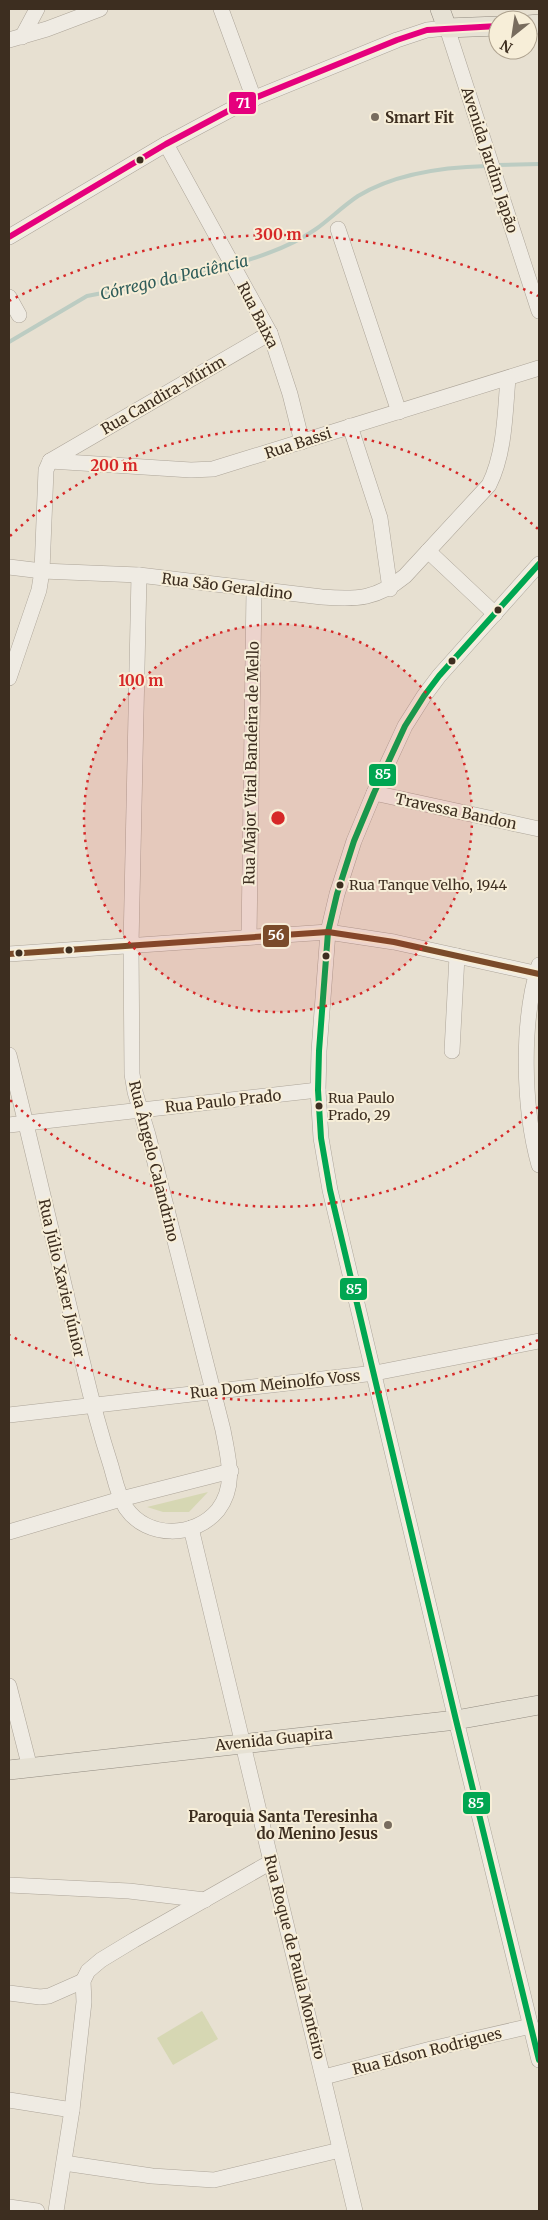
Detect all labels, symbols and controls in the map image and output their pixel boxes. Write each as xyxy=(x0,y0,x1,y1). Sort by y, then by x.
north arrow xyxy=(488,10,538,60)
text: N xyxy=(497,36,516,57)
street label: Avenida Jardim Japão xyxy=(457,84,523,236)
line badge: 71 xyxy=(228,91,257,115)
text: 71 xyxy=(236,94,251,112)
place label: Smart Fit xyxy=(385,108,454,127)
marker: Smart Fit xyxy=(369,111,381,123)
unlabelled marker xyxy=(135,155,145,165)
text: 300 m xyxy=(254,225,302,244)
water label: Córrego da Paciência xyxy=(98,250,250,304)
street label: Rua Baixa xyxy=(233,279,283,351)
street label: Rua Candira-Mirim xyxy=(97,352,229,438)
street label: Rua Bassi xyxy=(262,423,334,463)
text: 200 m xyxy=(90,456,138,475)
street label: Rua São Geraldino xyxy=(160,569,294,603)
unlabelled marker xyxy=(493,605,503,615)
street label: Rua Major Vital Bandeira de Mello xyxy=(239,641,263,885)
unlabelled marker xyxy=(447,656,457,666)
text: 100 m xyxy=(119,671,163,690)
line badge: 85 xyxy=(368,763,397,787)
text: 85 xyxy=(375,765,391,783)
street label: Travessa Bandon xyxy=(393,789,519,833)
centre of rings xyxy=(269,809,287,827)
place label: Rua Tanque Velho, 1944 xyxy=(349,876,508,894)
marker: Rua Tanque Velho, 1944 xyxy=(335,880,345,890)
line badge: 56 xyxy=(262,924,290,948)
text: 56 xyxy=(268,926,285,944)
unlabelled marker xyxy=(64,945,74,955)
unlabelled marker xyxy=(14,948,24,958)
unlabelled marker xyxy=(321,951,331,961)
street label: Rua Ângelo Calandrino xyxy=(125,1078,184,1244)
street label: Rua Paulo Prado xyxy=(164,1085,282,1117)
place label: Rua Paulo Prado, 29 xyxy=(328,1089,394,1124)
marker: Rua Paulo Prado, 29 xyxy=(314,1101,324,1111)
street label: Rua Júlio Xavier Júnior xyxy=(35,1197,90,1359)
line badge: 85 xyxy=(339,1277,368,1301)
text: 85 xyxy=(346,1280,362,1298)
street label: Rua Dom Meinolfo Voss xyxy=(189,1366,361,1402)
street label: Avenida Guapira xyxy=(213,1723,334,1755)
line badge: 85 xyxy=(462,1791,491,1815)
text: 85 xyxy=(468,1794,484,1812)
place label: Paroquia Santa Teresinha do Menino Jesus xyxy=(188,1807,379,1843)
marker: Paroquia Santa Teresinha do Menino Jesus xyxy=(382,1819,394,1831)
street label: Rua Roque de Paula Monteiro xyxy=(260,1853,330,2062)
street label: Rua Edson Rodrigues xyxy=(350,2023,504,2079)

